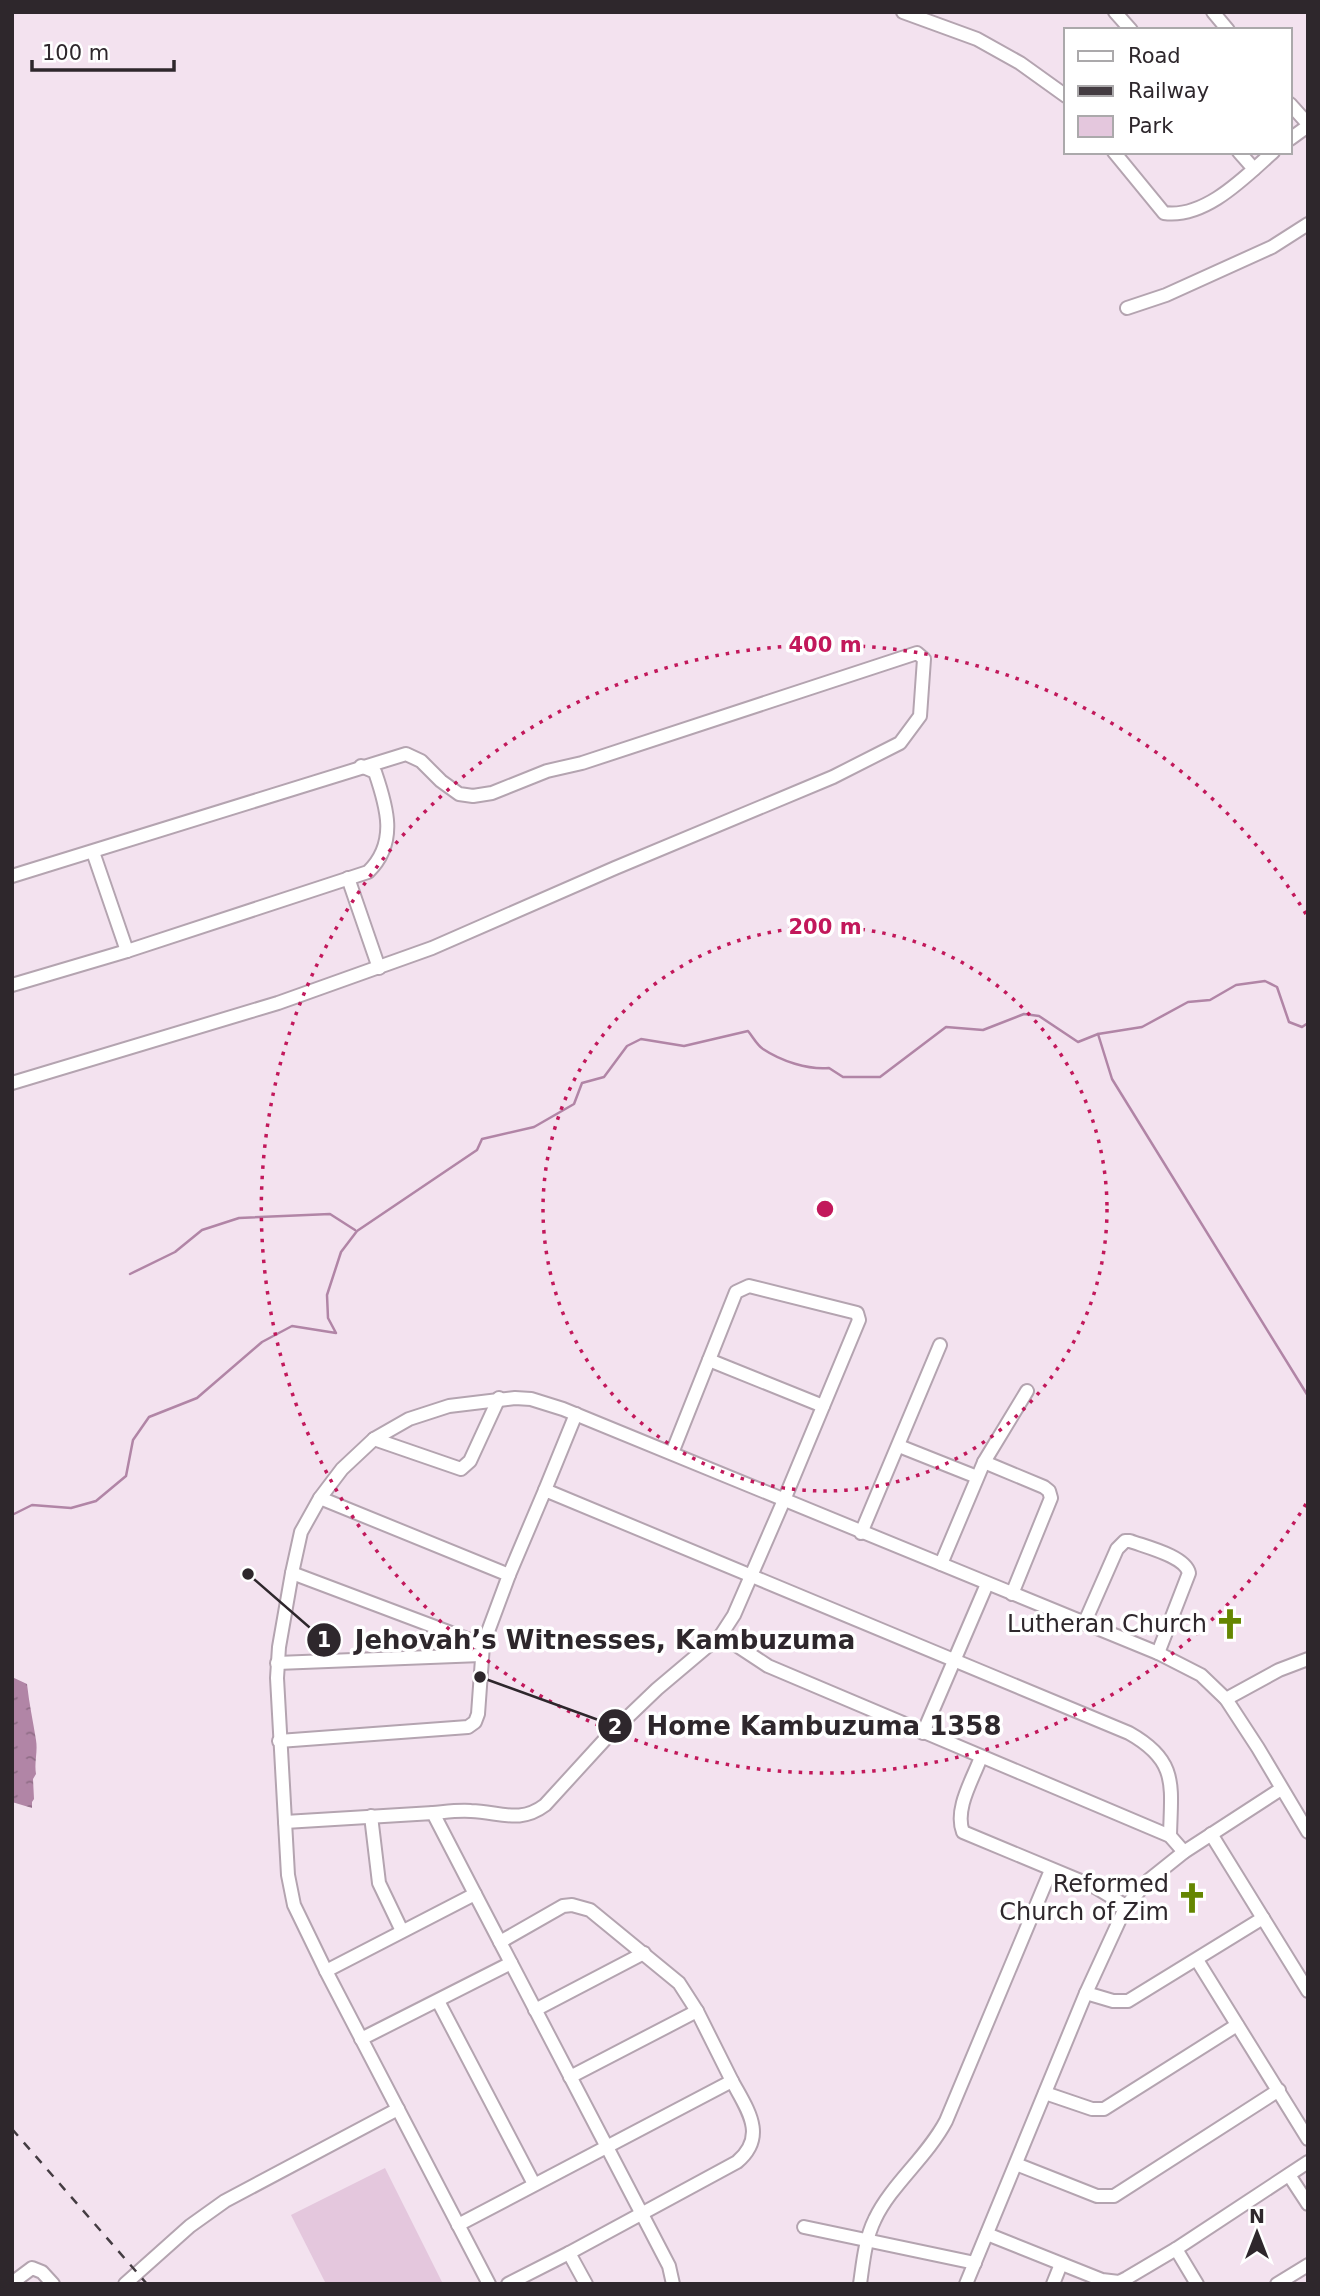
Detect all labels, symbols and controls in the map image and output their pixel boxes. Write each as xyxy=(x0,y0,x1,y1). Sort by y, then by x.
scale bar xyxy=(32,28,173,72)
legend xyxy=(1064,28,1292,154)
text: 100 m xyxy=(42,41,109,65)
text: Road xyxy=(1128,44,1181,68)
text: Railway xyxy=(1128,79,1209,103)
text: Park xyxy=(1128,114,1174,138)
text: 400 m xyxy=(788,633,862,657)
text: 200 m xyxy=(788,915,862,939)
centre of rings xyxy=(813,1197,837,1221)
church icon: Lutheran Church xyxy=(1213,1607,1247,1641)
place label: Lutheran Church xyxy=(1007,1610,1207,1638)
callout: Jehovah’s Witnesses, Kambuzuma xyxy=(306,1616,870,1663)
text: Jehovah’s Witnesses, Kambuzuma xyxy=(353,1625,855,1655)
text: 1 xyxy=(317,1628,331,1652)
callout: Home Kambuzuma 1358 xyxy=(598,1703,1016,1750)
text: Home Kambuzuma 1358 xyxy=(647,1711,1002,1741)
text: 2 xyxy=(608,1715,622,1739)
place label: Reformed Church of Zim xyxy=(999,1870,1169,1926)
church icon: Reformed Church of Zim xyxy=(1175,1881,1209,1915)
north arrow xyxy=(1222,2198,1292,2268)
text: N xyxy=(1249,2205,1265,2227)

